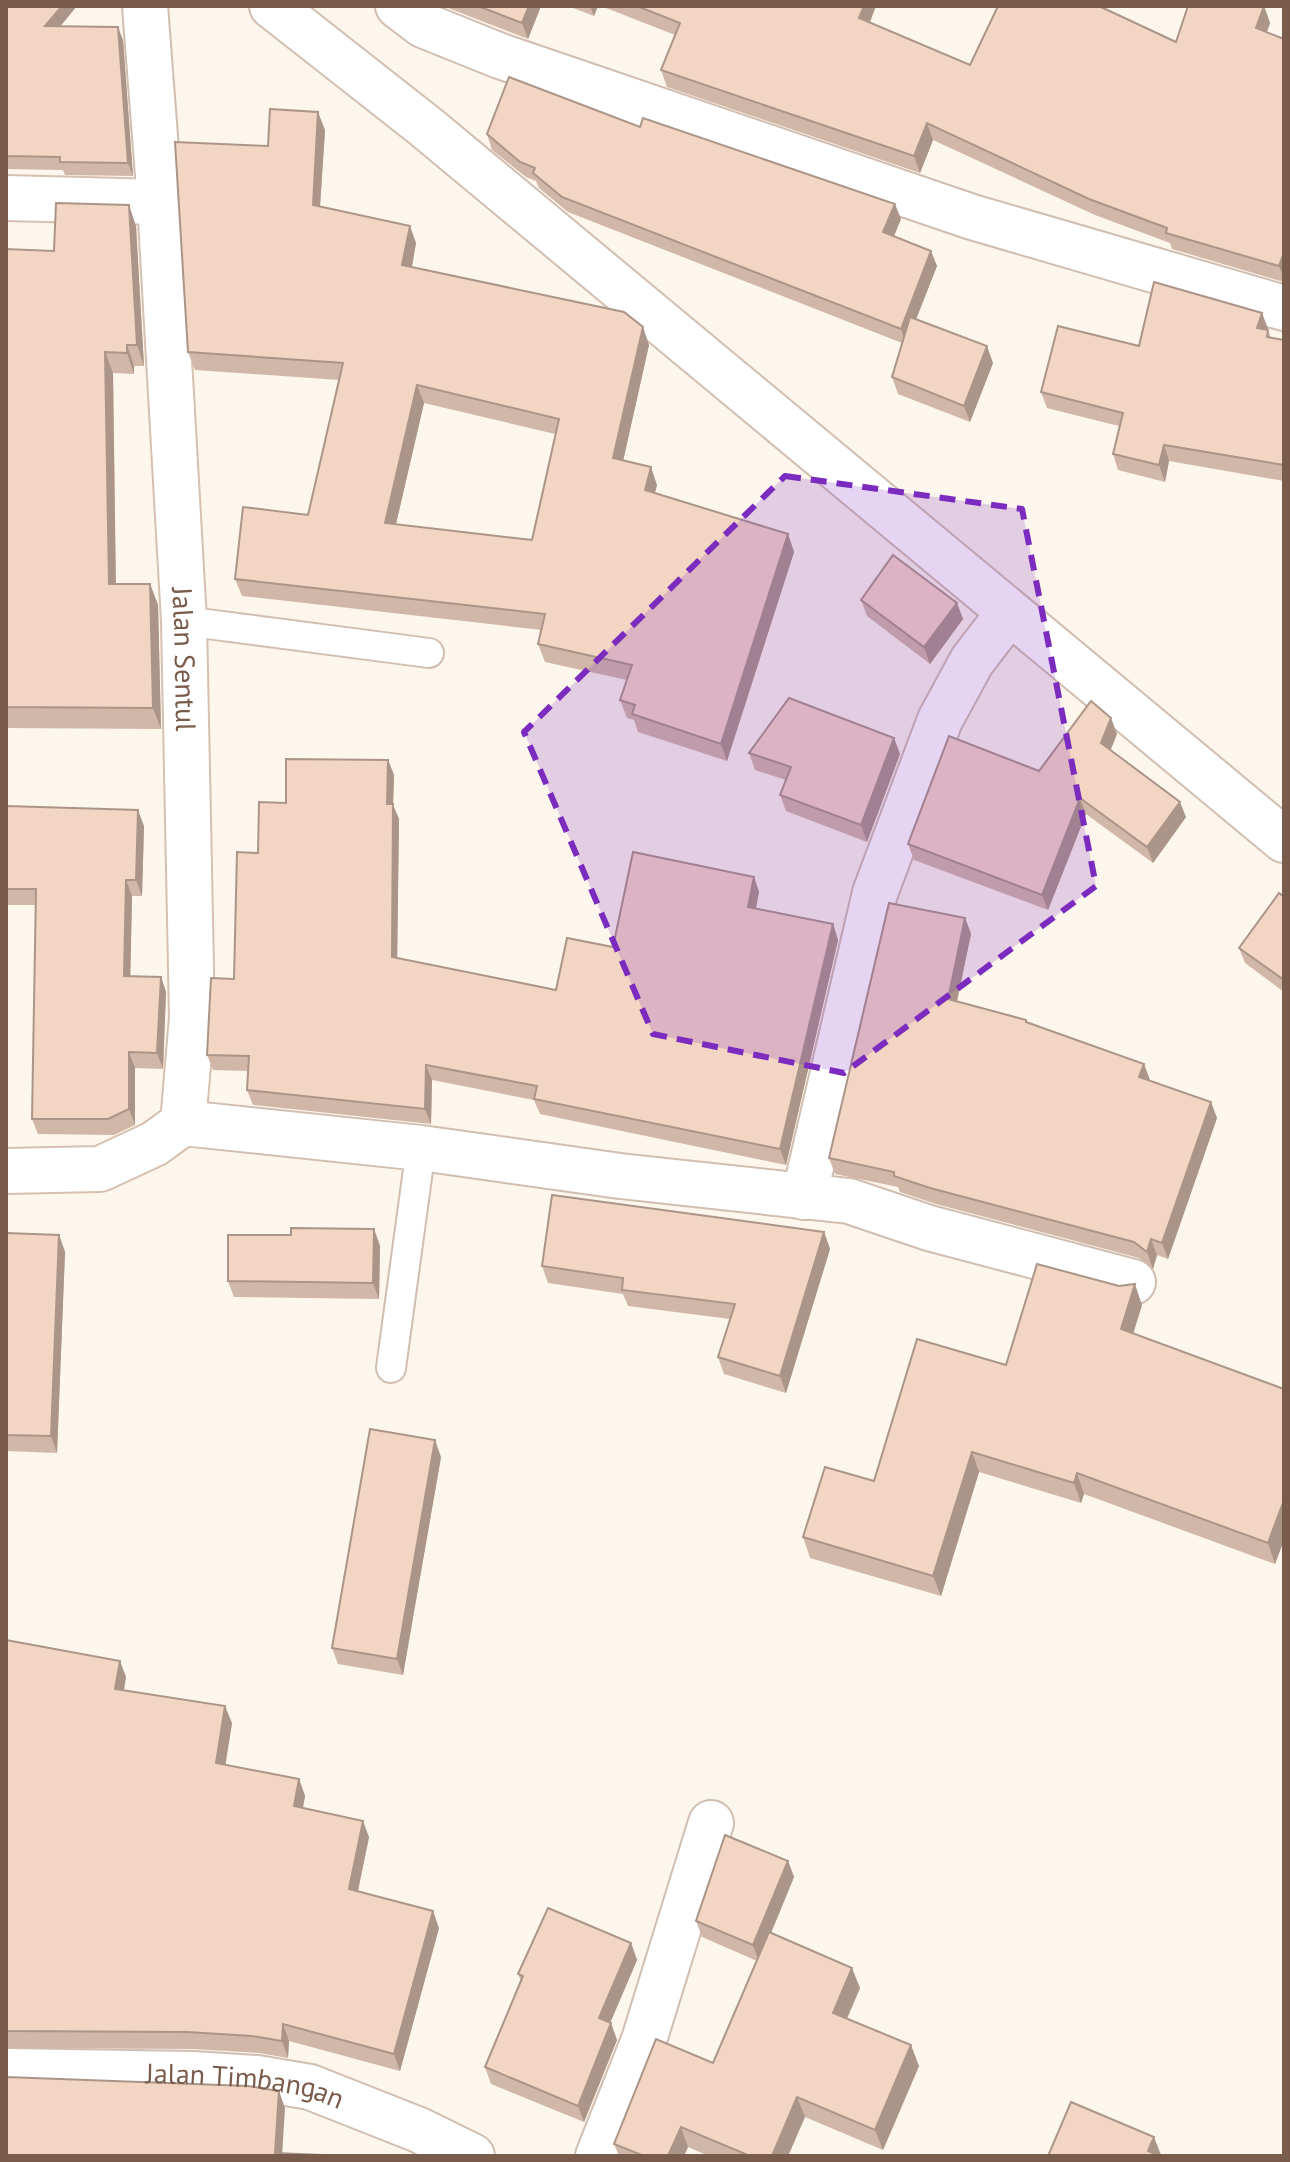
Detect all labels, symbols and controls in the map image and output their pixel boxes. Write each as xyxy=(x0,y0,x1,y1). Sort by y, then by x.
street label: Jalan Sentul xyxy=(164,585,205,732)
street label: Jalan Timbangan xyxy=(144,2054,350,2117)

